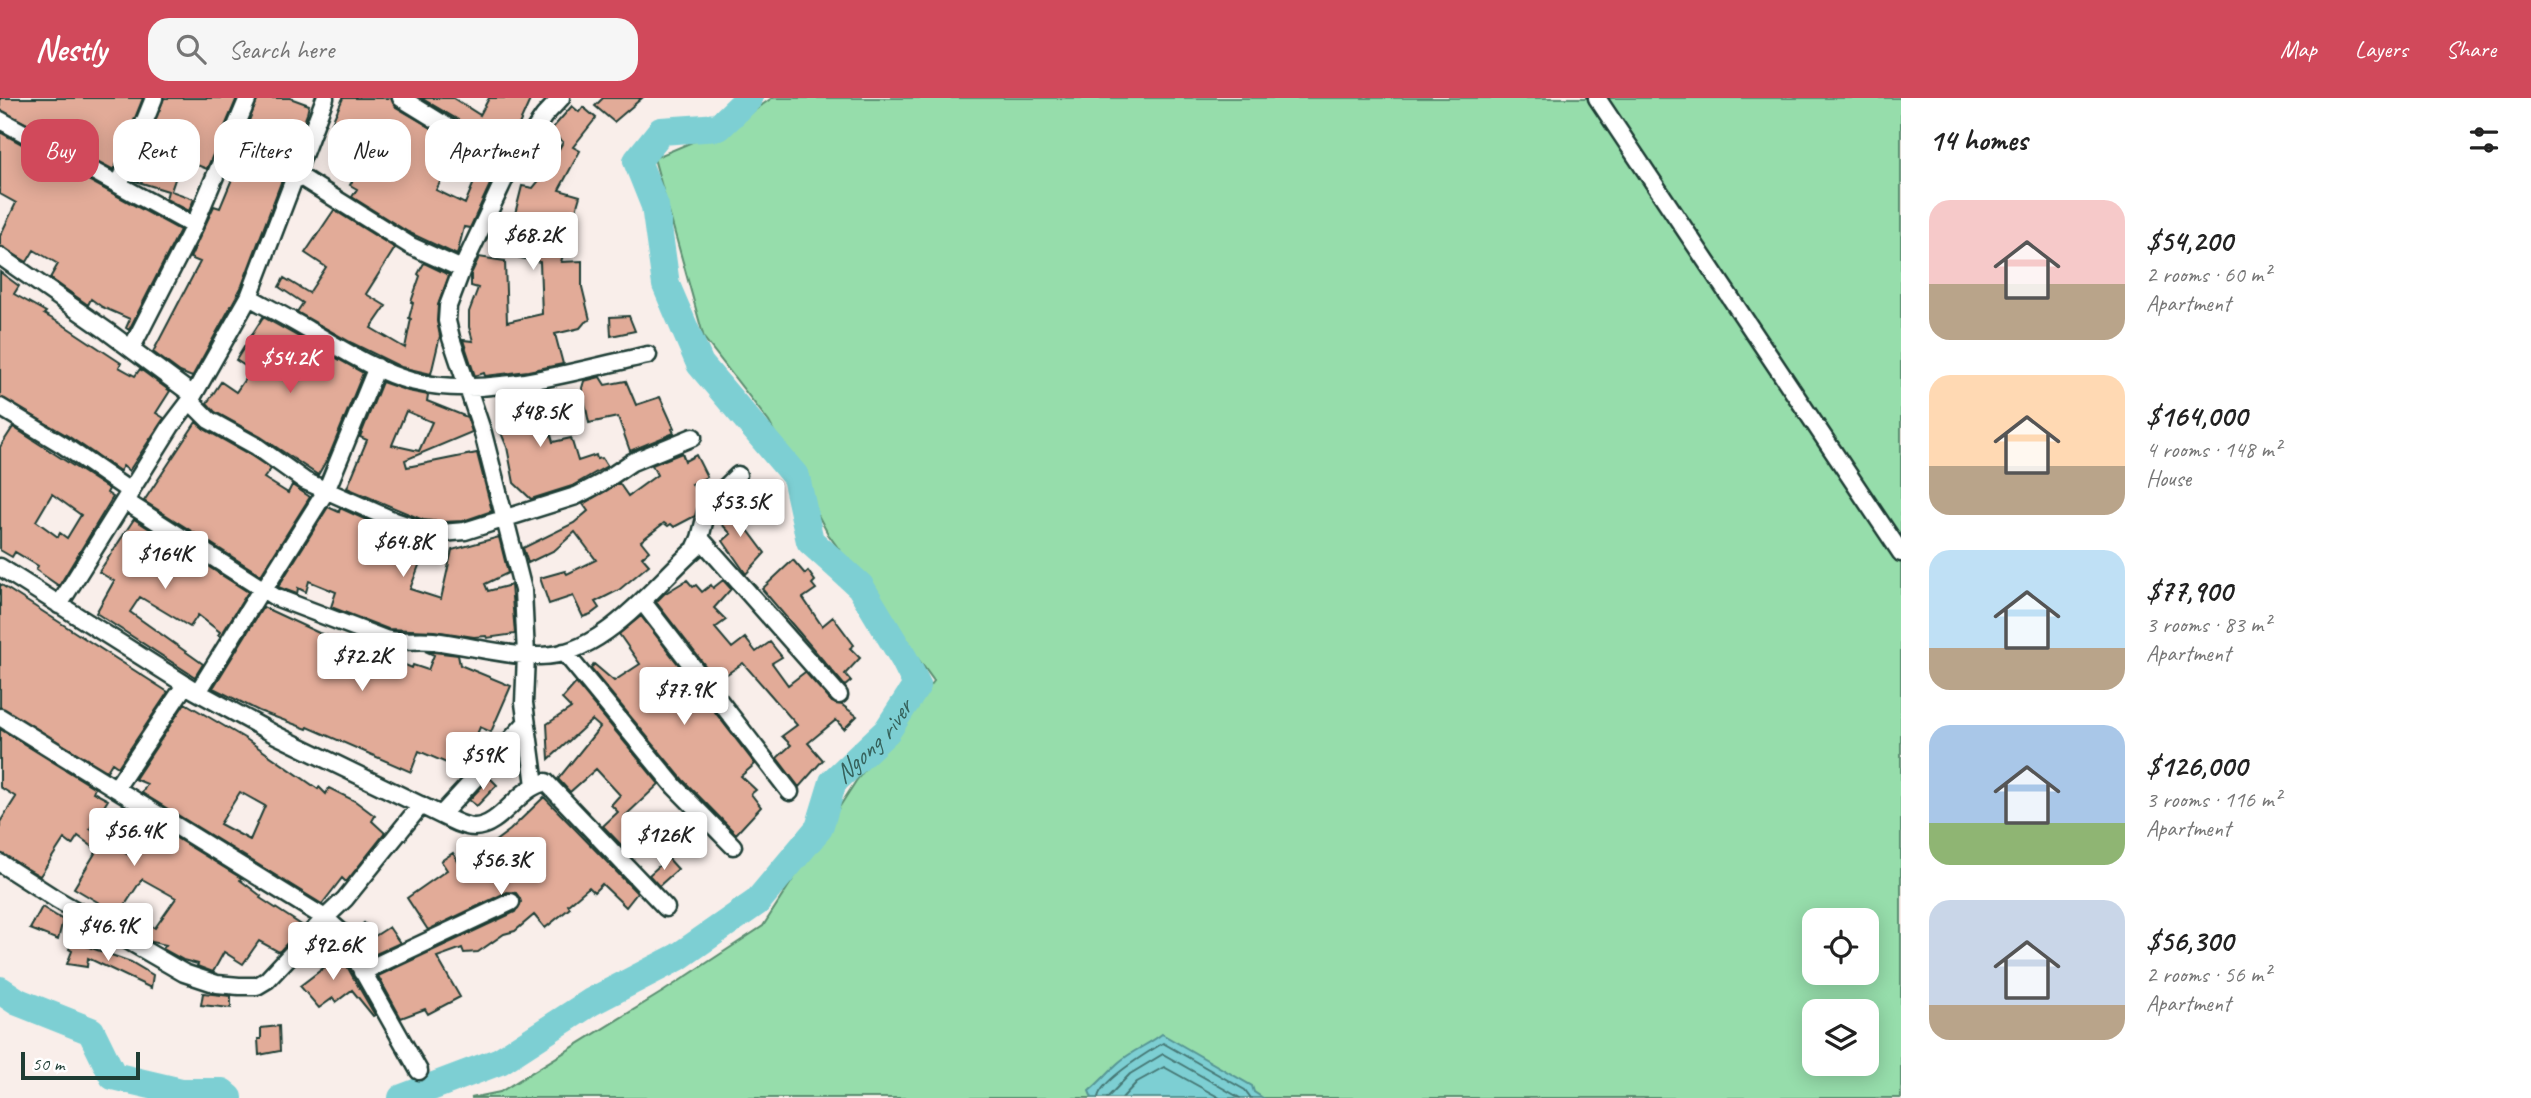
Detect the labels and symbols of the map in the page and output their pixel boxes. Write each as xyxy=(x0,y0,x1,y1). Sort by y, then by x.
pin: $68.2K xyxy=(476,212,590,272)
pin: $54.2K xyxy=(233,336,347,395)
pin: $48.5K xyxy=(483,390,597,449)
pin: $53.5K xyxy=(683,480,797,539)
pin: $64.8K xyxy=(346,519,460,579)
pin: $164K xyxy=(116,532,214,591)
pin: $72.2K xyxy=(305,634,419,693)
pin: $77.9K xyxy=(627,668,741,727)
water label: Ngong river xyxy=(826,690,922,790)
pin: $59K xyxy=(442,732,524,792)
pin: $56.4K xyxy=(77,808,191,868)
pin: $126K xyxy=(615,812,713,872)
pin: $56.3K xyxy=(444,838,558,897)
pin: $46.9K xyxy=(51,904,165,963)
pin: $92.6K xyxy=(276,922,390,982)
scale bar xyxy=(21,1049,140,1081)

